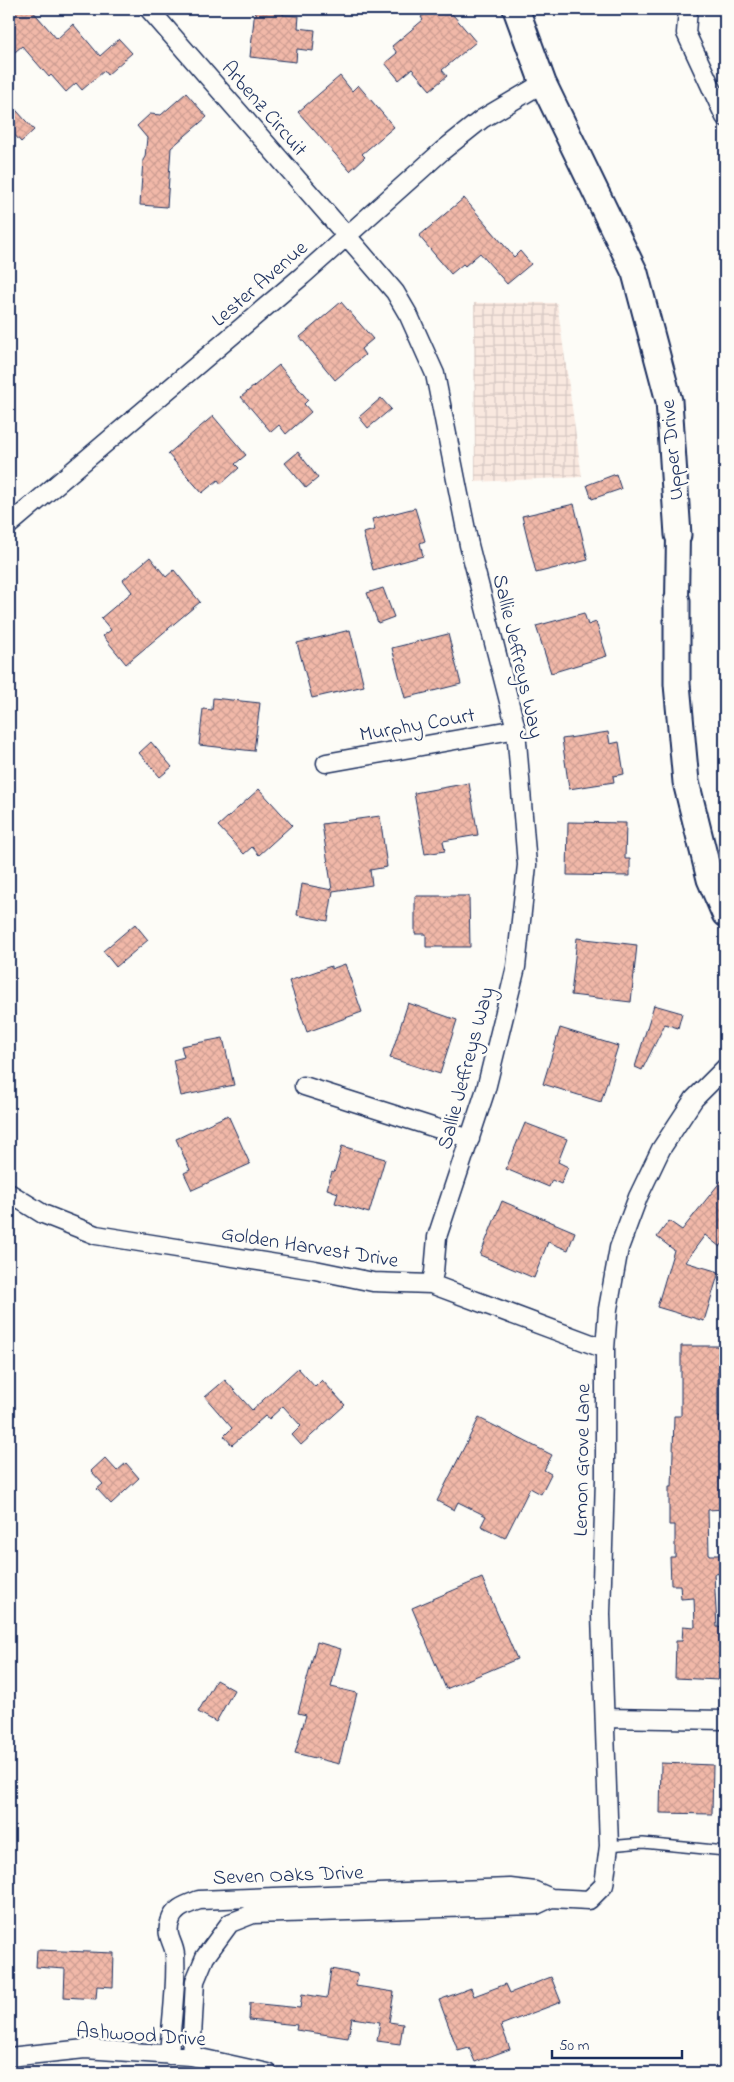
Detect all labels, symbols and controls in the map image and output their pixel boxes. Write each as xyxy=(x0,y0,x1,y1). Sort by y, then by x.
street label: Arbenz Circuit xyxy=(213,55,314,164)
street label: Lester Avenue xyxy=(206,234,315,335)
street label: Upper Drive xyxy=(654,398,692,502)
street label: Sallie Jeffreys Way xyxy=(482,572,550,742)
street label: Murphy Court xyxy=(357,701,478,753)
street label: Sallie Jeffreys Way xyxy=(431,984,505,1154)
street label: Golden Harvest Drive xyxy=(219,1219,401,1277)
street label: Lemon Grove Lane xyxy=(567,1383,599,1537)
street label: Seven Oaks Drive xyxy=(212,1858,365,1894)
street label: Ashwood Drive xyxy=(75,2017,207,2056)
scale bar xyxy=(552,2027,682,2059)
text: 50 m xyxy=(559,2035,590,2057)

